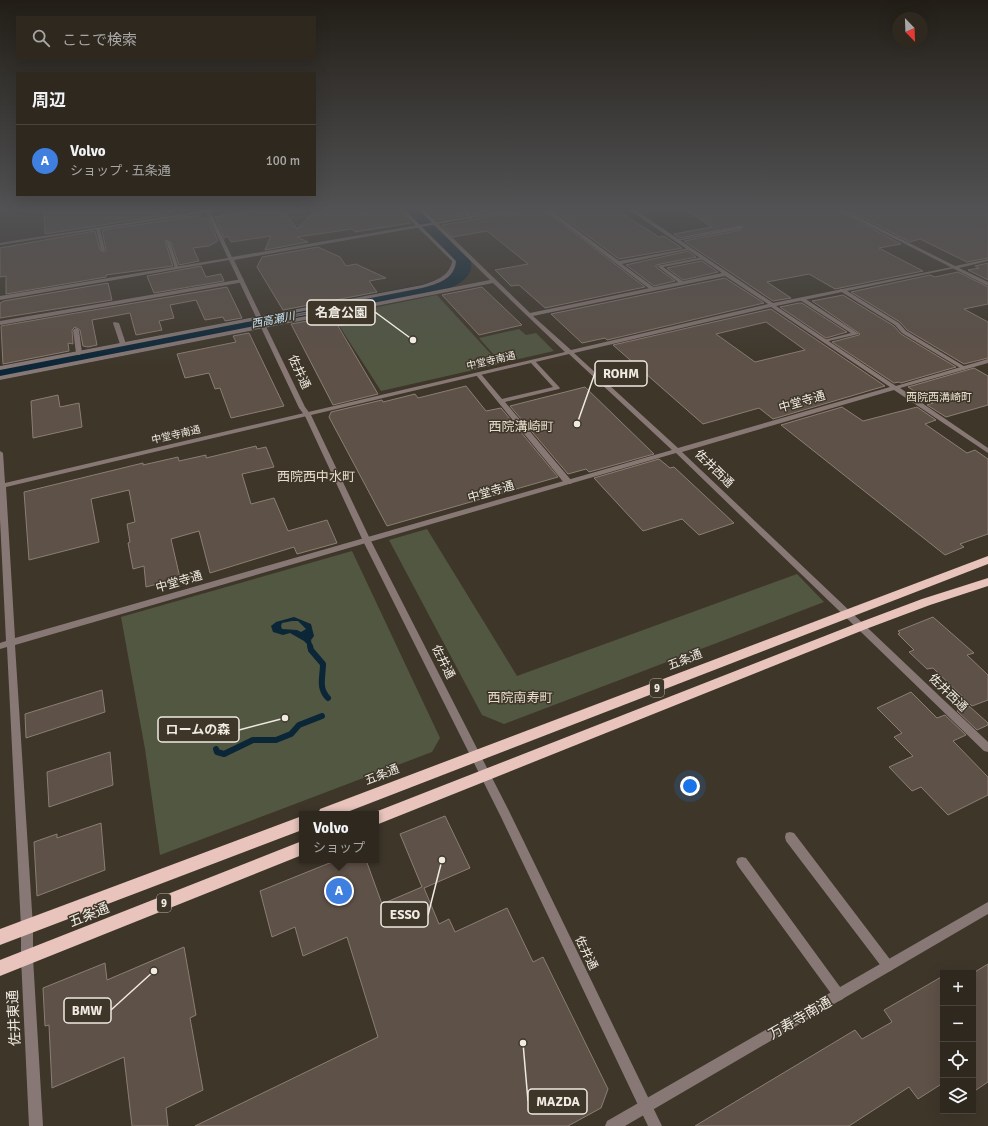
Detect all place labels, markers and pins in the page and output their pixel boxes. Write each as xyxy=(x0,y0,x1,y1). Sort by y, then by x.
callout: 名倉公園 xyxy=(307,300,375,325)
callout: ROHM xyxy=(595,361,647,386)
callout: ロームの森 xyxy=(158,717,239,742)
pin: A xyxy=(326,876,352,906)
callout: ESSO xyxy=(381,902,428,927)
callout: BMW xyxy=(64,998,111,1023)
callout: MAZDA xyxy=(528,1089,587,1114)

